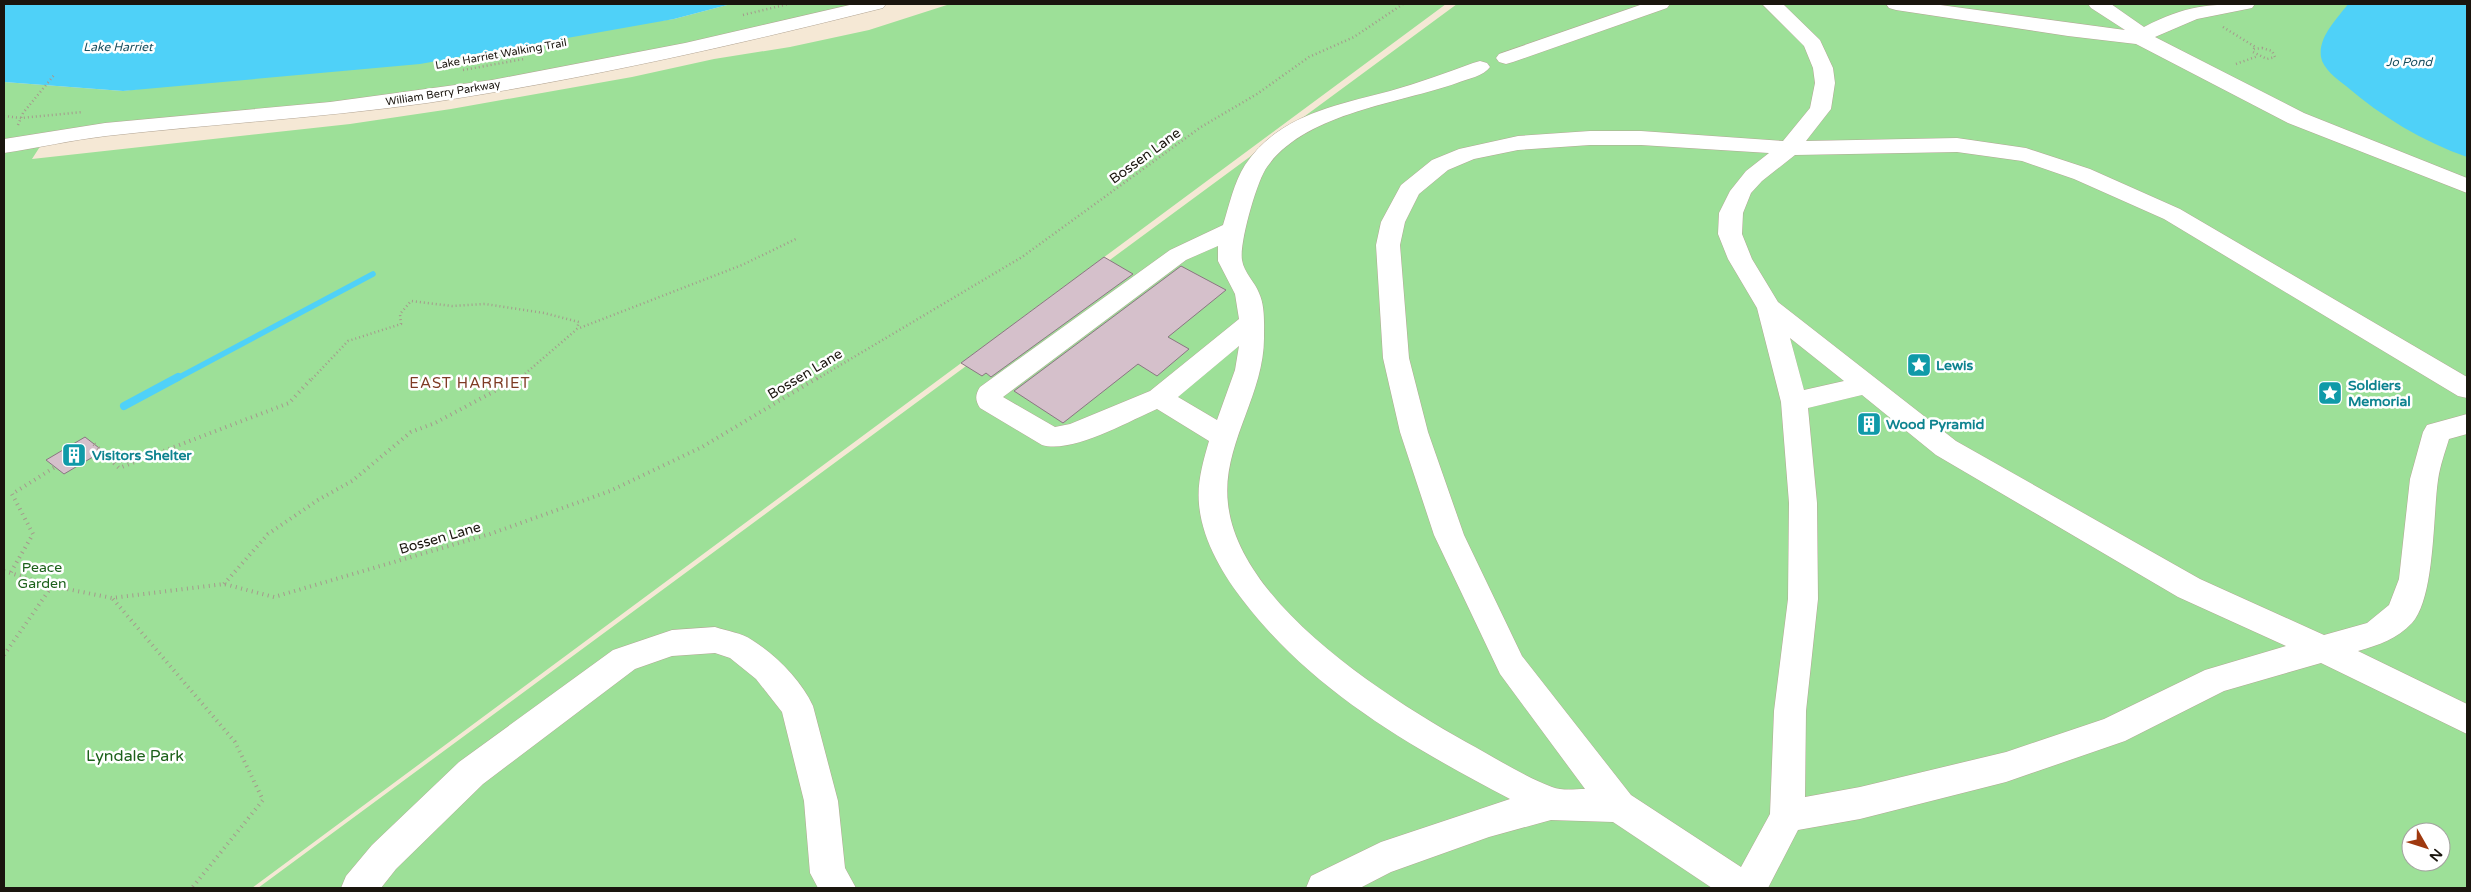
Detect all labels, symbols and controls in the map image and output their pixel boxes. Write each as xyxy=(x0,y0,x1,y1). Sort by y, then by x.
street label: Lake Harriet Walking Trail xyxy=(434,36,568,72)
water label: Lake Harriet xyxy=(83,40,154,54)
water label: Jo Pond xyxy=(2386,55,2433,69)
street label: William Berry Parkway xyxy=(385,77,502,109)
street label: Bossen Lane xyxy=(1106,124,1184,188)
street label: Bossen Lane xyxy=(765,345,845,403)
place icon: Lewis xyxy=(1906,352,1932,378)
place label: Lewis xyxy=(1936,357,1973,374)
district label: EAST HARRIET xyxy=(409,374,531,392)
place label: Soldiers Memorial xyxy=(2348,377,2411,410)
place icon: Soldiers Memorial xyxy=(2317,380,2343,406)
building icon: Wood Pyramid xyxy=(1856,411,1882,437)
place label: Wood Pyramid xyxy=(1886,416,1985,433)
building icon: Visitors Shelter xyxy=(61,442,87,468)
place label: Visitors Shelter xyxy=(92,447,192,464)
street label: Bossen Lane xyxy=(397,518,483,558)
park label: Peace Garden xyxy=(18,559,66,592)
park label: Lyndale Park xyxy=(86,746,184,766)
north arrow xyxy=(2401,822,2451,872)
text: N xyxy=(2426,845,2446,865)

